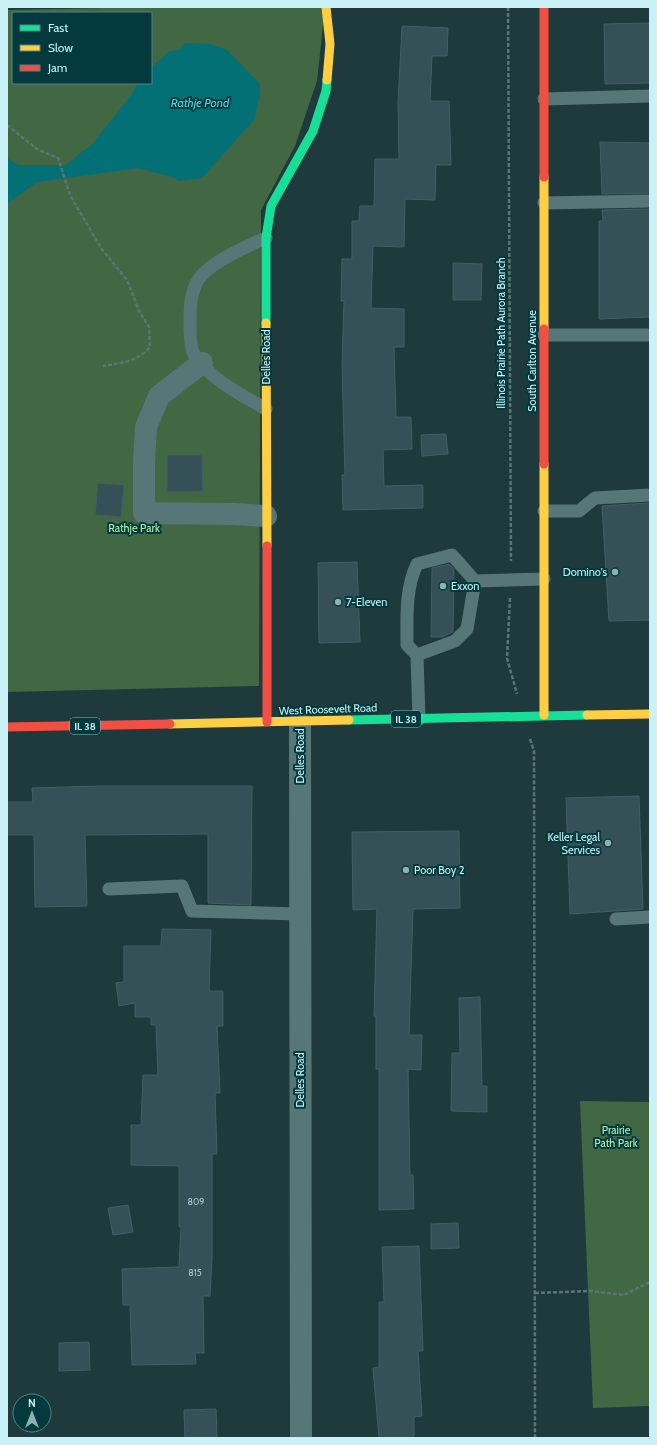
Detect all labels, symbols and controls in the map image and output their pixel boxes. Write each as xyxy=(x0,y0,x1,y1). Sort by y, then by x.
legend xyxy=(12,12,152,84)
text: Fast xyxy=(48,20,68,35)
text: Slow xyxy=(48,40,73,55)
text: Jam xyxy=(47,60,67,75)
water label: Rathje Pond xyxy=(171,95,230,110)
street label: Illinois Prairie Path Aurora Branch xyxy=(494,257,508,409)
street label: South Carlton Avenue xyxy=(525,310,539,412)
street label: Delles Road xyxy=(259,329,273,385)
park label: Rathje Park xyxy=(108,521,160,535)
place label: Domino's xyxy=(563,565,607,579)
marker: Domino's xyxy=(610,567,620,577)
place label: Exxon xyxy=(451,579,480,593)
marker: Exxon xyxy=(438,581,448,591)
place label: 7-Eleven xyxy=(346,595,387,609)
marker: 7-Eleven xyxy=(333,597,343,607)
street label: West Roosevelt Road xyxy=(279,700,377,718)
road number: IL 38 xyxy=(391,711,421,727)
road number: IL 38 xyxy=(70,718,100,734)
street label: Delles Road xyxy=(293,728,307,784)
place label: Keller Legal Services xyxy=(547,830,600,857)
marker: Keller Legal Services xyxy=(603,838,613,848)
place label: Poor Boy 2 xyxy=(414,863,465,877)
marker: Poor Boy 2 xyxy=(401,865,411,875)
street label: Delles Road xyxy=(293,1052,307,1108)
park label: Prairie Path Park xyxy=(594,1123,638,1150)
house number: 809 xyxy=(188,1196,204,1207)
house number: 815 xyxy=(188,1267,202,1278)
north arrow xyxy=(12,1393,52,1433)
text: N xyxy=(28,1396,36,1410)

